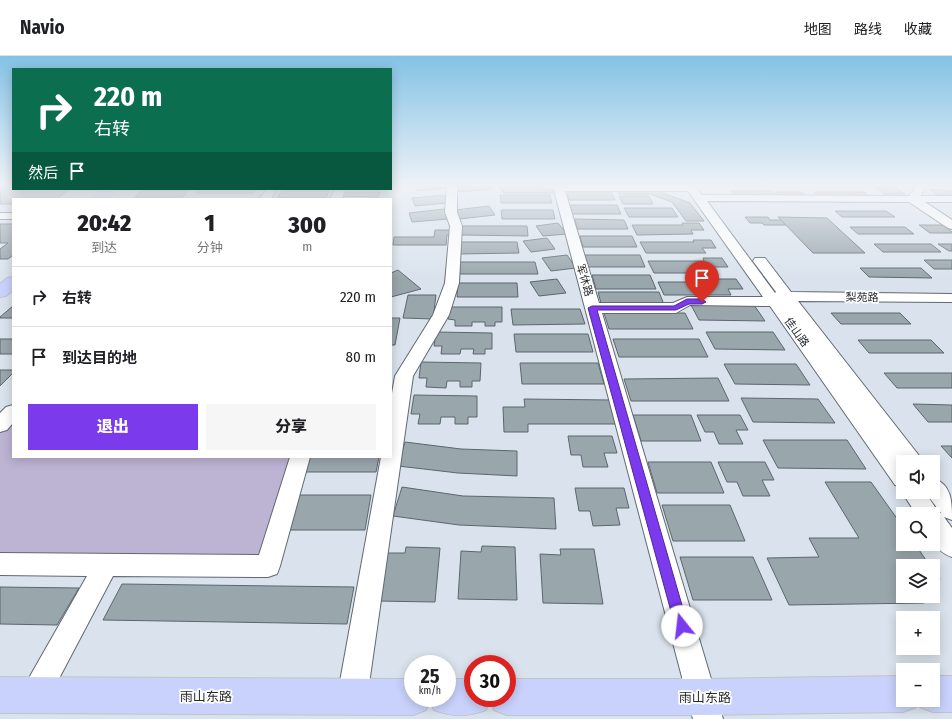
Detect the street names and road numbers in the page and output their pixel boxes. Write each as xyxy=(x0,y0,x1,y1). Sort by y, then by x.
street label: 军休路 xyxy=(574,262,595,298)
street label: 梨苑路 xyxy=(845,291,879,304)
street label: 佳山路 xyxy=(782,315,812,349)
street label: 雨山东路 xyxy=(180,689,232,704)
street label: 雨山东路 xyxy=(679,690,731,705)

